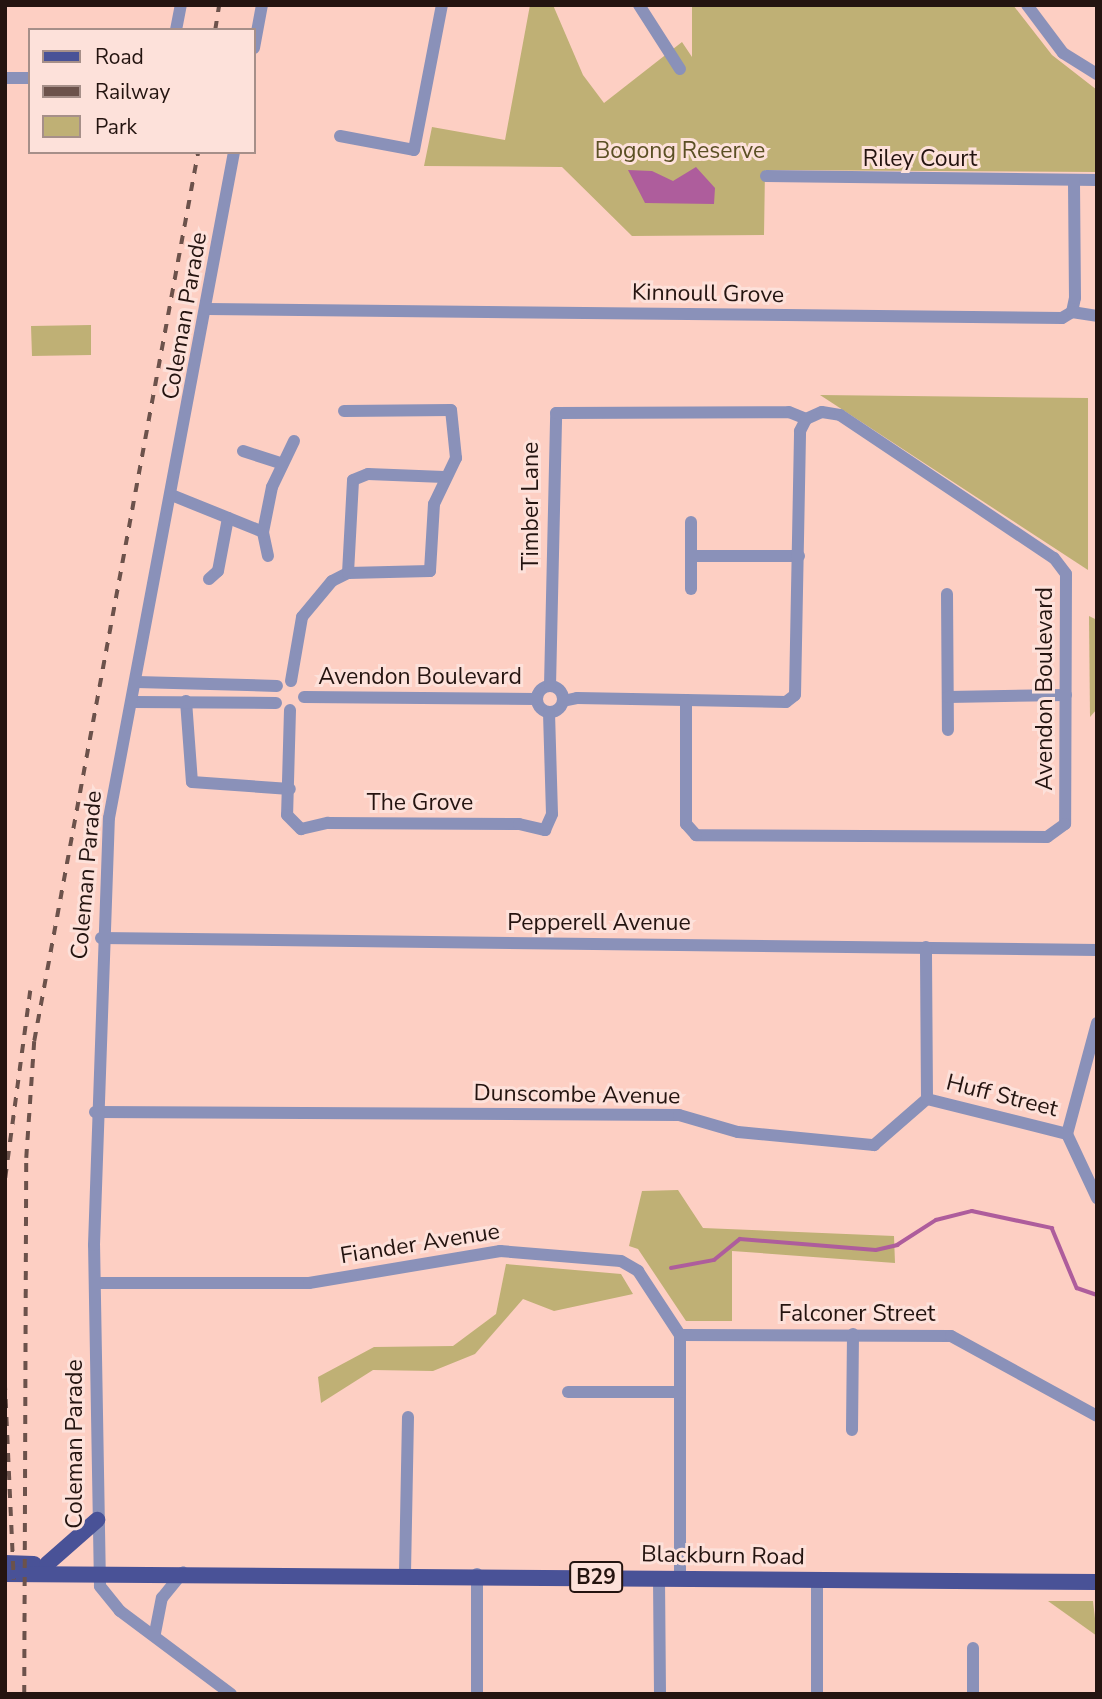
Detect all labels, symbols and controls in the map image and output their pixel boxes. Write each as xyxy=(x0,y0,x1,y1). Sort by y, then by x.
legend xyxy=(28,28,256,154)
text: Road xyxy=(95,43,144,71)
text: Railway xyxy=(95,78,170,106)
text: Park xyxy=(95,113,137,141)
park label: Bogong Reserve xyxy=(595,137,765,165)
street label: Riley Court xyxy=(863,145,977,173)
street label: Coleman Parade xyxy=(157,230,213,402)
street label: Kinnoull Grove xyxy=(632,279,784,309)
street label: Timber Lane xyxy=(517,442,545,570)
street label: Avendon Boulevard xyxy=(1031,587,1059,791)
street label: Avendon Boulevard xyxy=(318,663,522,691)
street label: Coleman Parade xyxy=(66,789,108,961)
street label: The Grove xyxy=(367,789,473,817)
street label: Pepperell Avenue xyxy=(507,909,691,937)
street label: Huff Street xyxy=(943,1069,1061,1123)
street label: Dunscombe Avenue xyxy=(473,1079,681,1111)
street label: Fiander Avenue xyxy=(338,1218,502,1270)
street label: Falconer Street xyxy=(779,1300,935,1328)
street label: Coleman Parade xyxy=(61,1359,89,1529)
street label: Blackburn Road xyxy=(641,1541,805,1571)
road number: B29 xyxy=(568,1560,624,1594)

